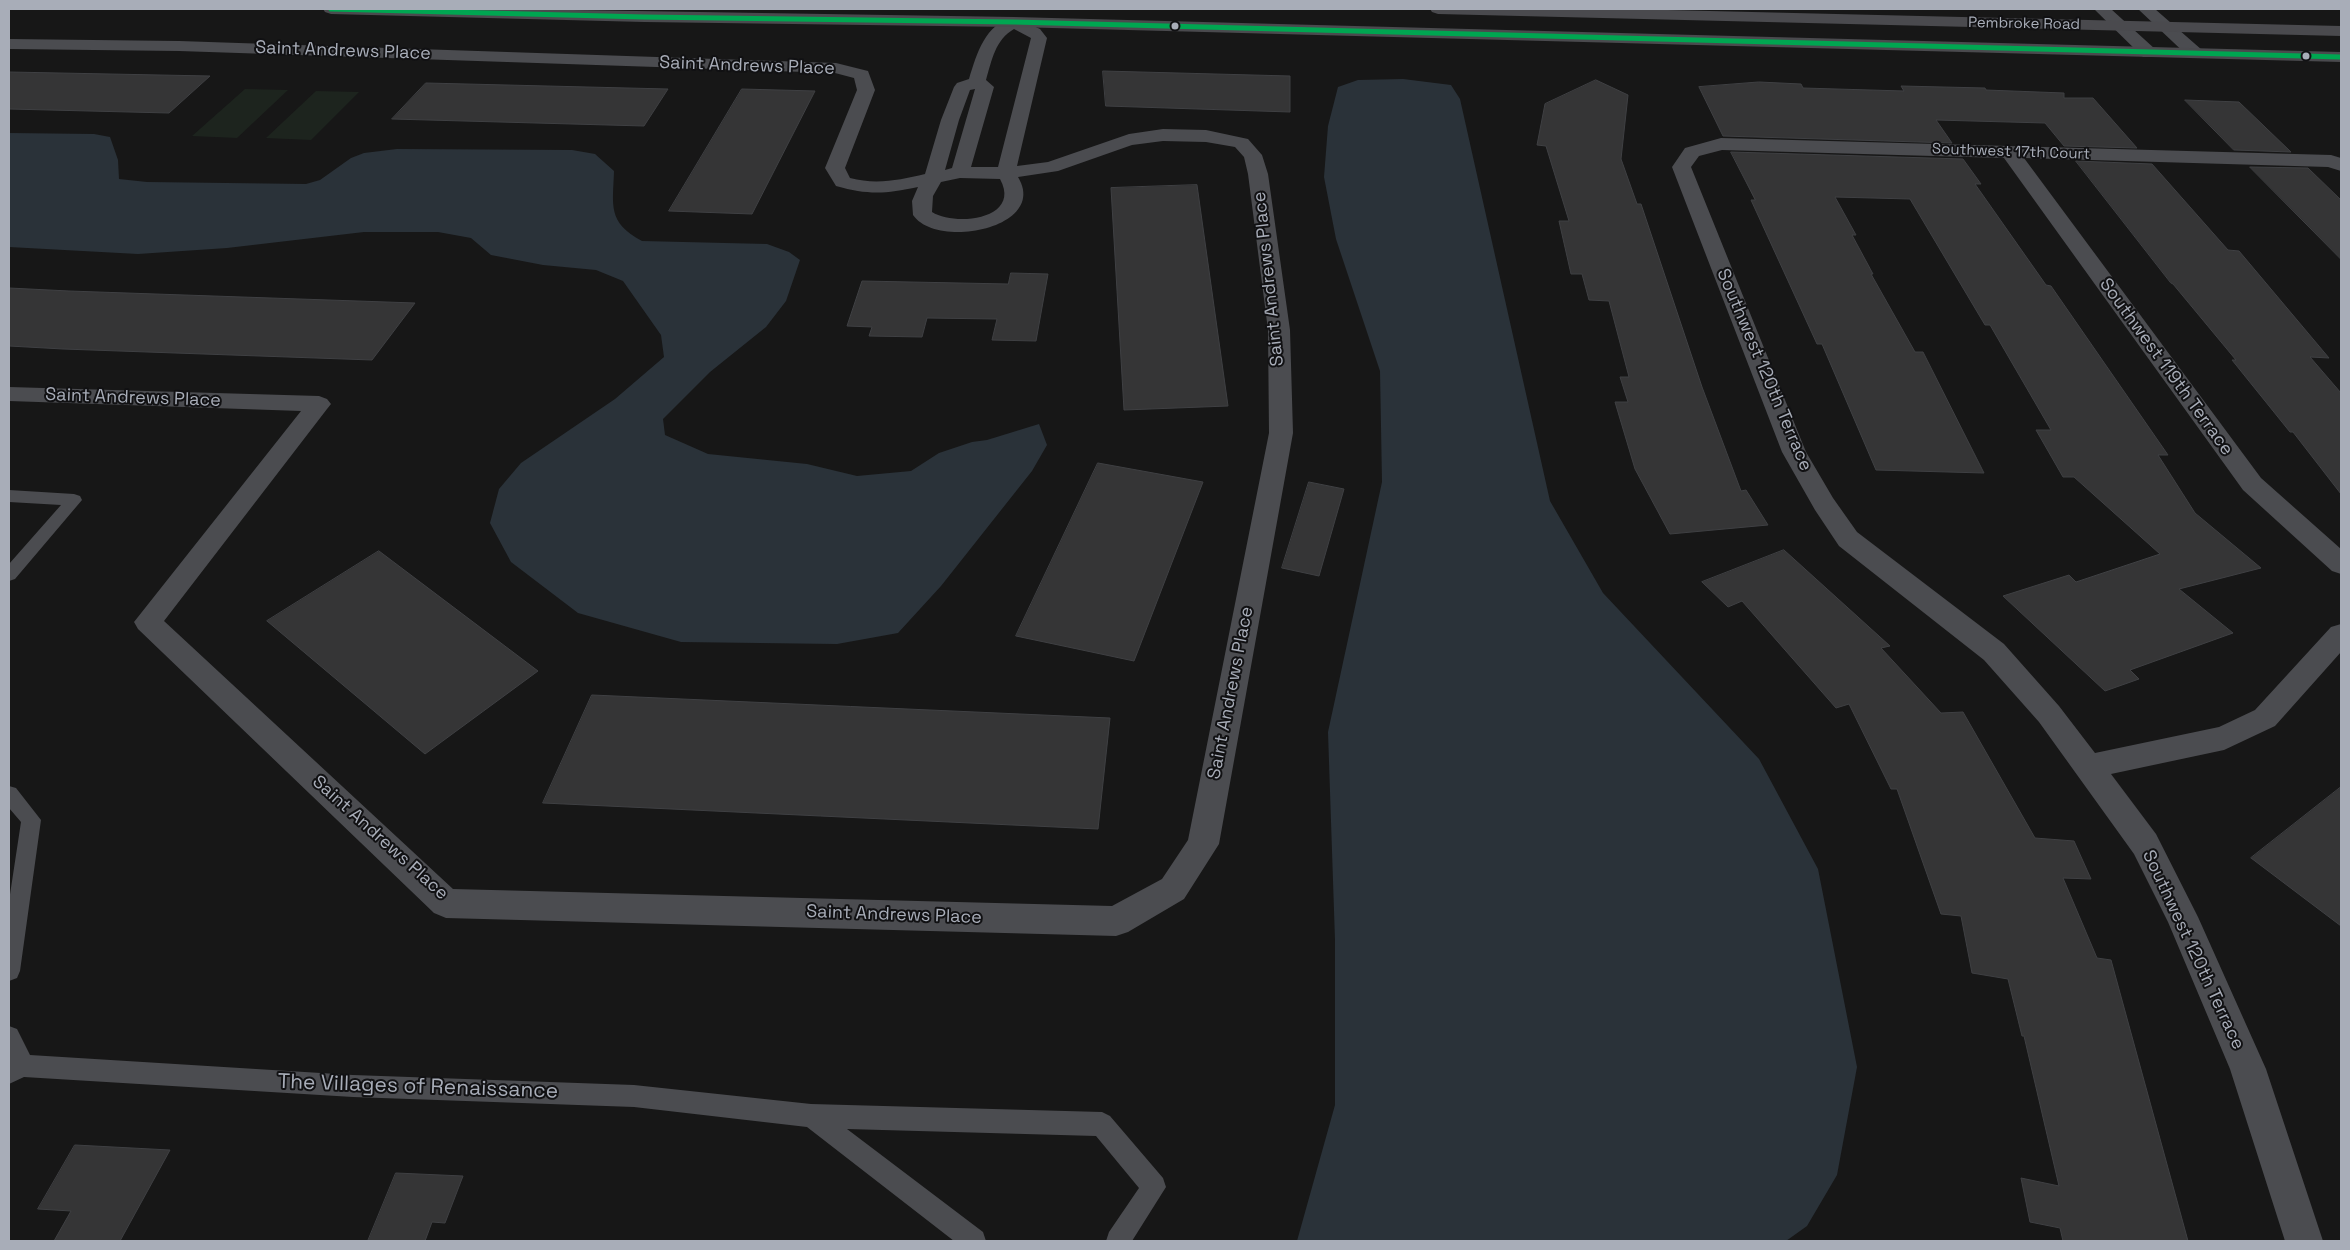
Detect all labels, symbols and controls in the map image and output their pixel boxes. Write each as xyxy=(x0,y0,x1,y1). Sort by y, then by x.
street label: Pembroke Road xyxy=(1968,14,2080,34)
unlabelled marker xyxy=(1170,21,1180,31)
street label: Saint Andrews Place xyxy=(255,37,431,65)
unlabelled marker xyxy=(2301,51,2311,61)
street label: Saint Andrews Place xyxy=(659,52,835,80)
street label: Southwest 17th Court xyxy=(1932,140,2090,164)
street label: Saint Andrews Place xyxy=(1249,191,1289,367)
street label: Southwest 120th Terrace xyxy=(1712,266,1816,474)
street label: Southwest 119th Terrace xyxy=(2094,274,2238,460)
street label: Saint Andrews Place xyxy=(45,384,221,412)
street label: Saint Andrews Place xyxy=(1204,605,1258,781)
street label: Saint Andrews Place xyxy=(308,771,452,905)
street label: Southwest 120th Terrace xyxy=(2137,847,2249,1053)
street label: Saint Andrews Place xyxy=(806,901,982,929)
street label: The Villages of Renaissance xyxy=(277,1070,559,1104)

